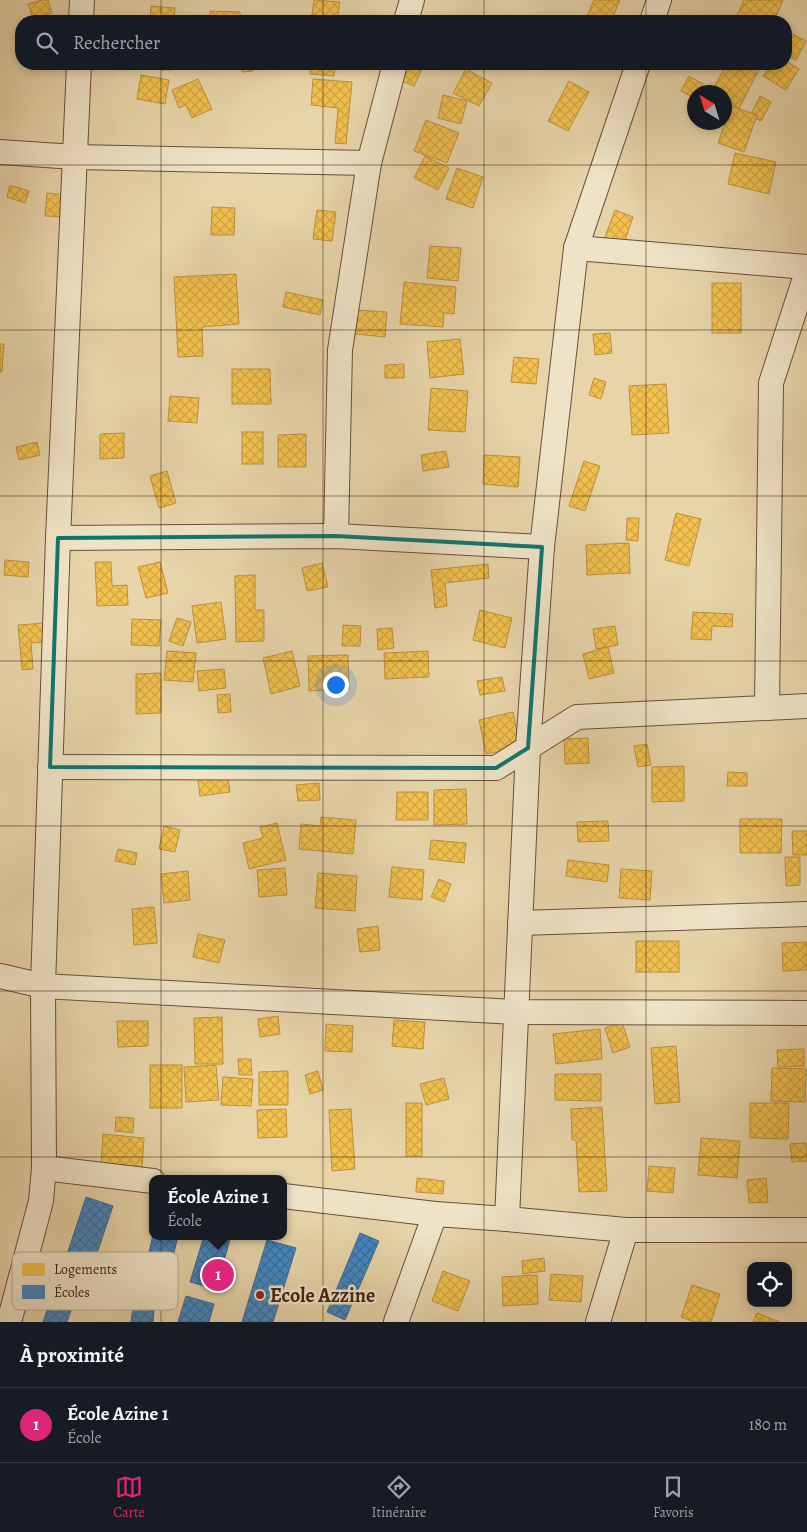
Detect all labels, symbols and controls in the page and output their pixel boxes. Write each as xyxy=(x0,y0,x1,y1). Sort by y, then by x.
search box xyxy=(15,15,792,70)
icon: search xyxy=(33,29,61,57)
text: Rechercher xyxy=(73,30,160,56)
north arrow xyxy=(687,85,732,130)
your location xyxy=(323,672,349,698)
popup xyxy=(149,1175,287,1240)
text: École Azine 1 xyxy=(167,1184,269,1210)
text: École xyxy=(167,1210,202,1232)
legend xyxy=(12,1252,178,1310)
pin: 1 xyxy=(202,1256,234,1294)
text: Logements xyxy=(54,1260,117,1279)
map controls xyxy=(747,1262,792,1307)
button: locate xyxy=(747,1262,792,1307)
place label: Ecole Azzine xyxy=(270,1282,375,1309)
text: Écoles xyxy=(54,1283,90,1302)
marker: Ecole Azzine xyxy=(254,1289,266,1301)
text: À proximité xyxy=(20,1341,124,1369)
text: École Azine 1 xyxy=(67,1401,168,1427)
text: 1 xyxy=(33,1414,39,1436)
text: 180 m xyxy=(749,1414,787,1436)
text: École xyxy=(67,1427,102,1449)
tab: Carte xyxy=(113,1473,145,1522)
tab: Itinéraire xyxy=(372,1473,426,1522)
tab: Favoris xyxy=(653,1473,694,1522)

